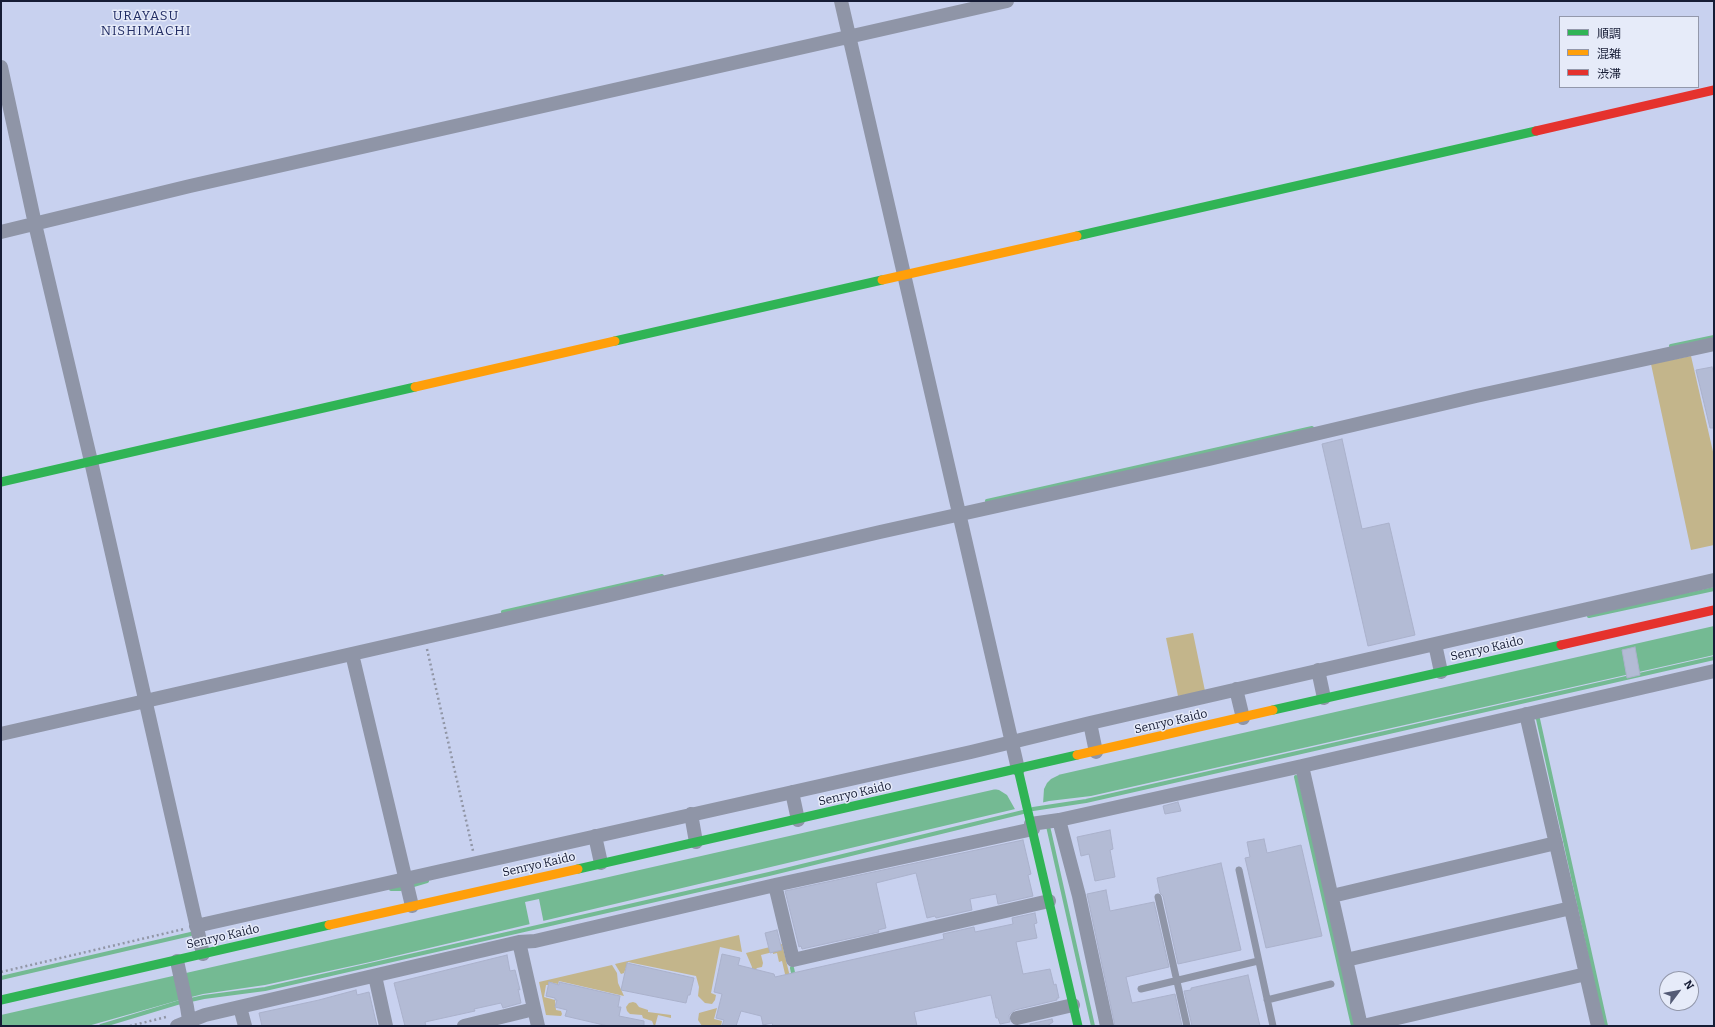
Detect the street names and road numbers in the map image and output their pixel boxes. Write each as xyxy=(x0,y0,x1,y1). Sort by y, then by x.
street label: Senryo Kaido xyxy=(1449,634,1525,664)
street label: Senryo Kaido xyxy=(1133,707,1209,737)
street label: Senryo Kaido xyxy=(817,779,893,809)
street label: Senryo Kaido xyxy=(501,850,577,880)
street label: Senryo Kaido xyxy=(185,922,261,952)

